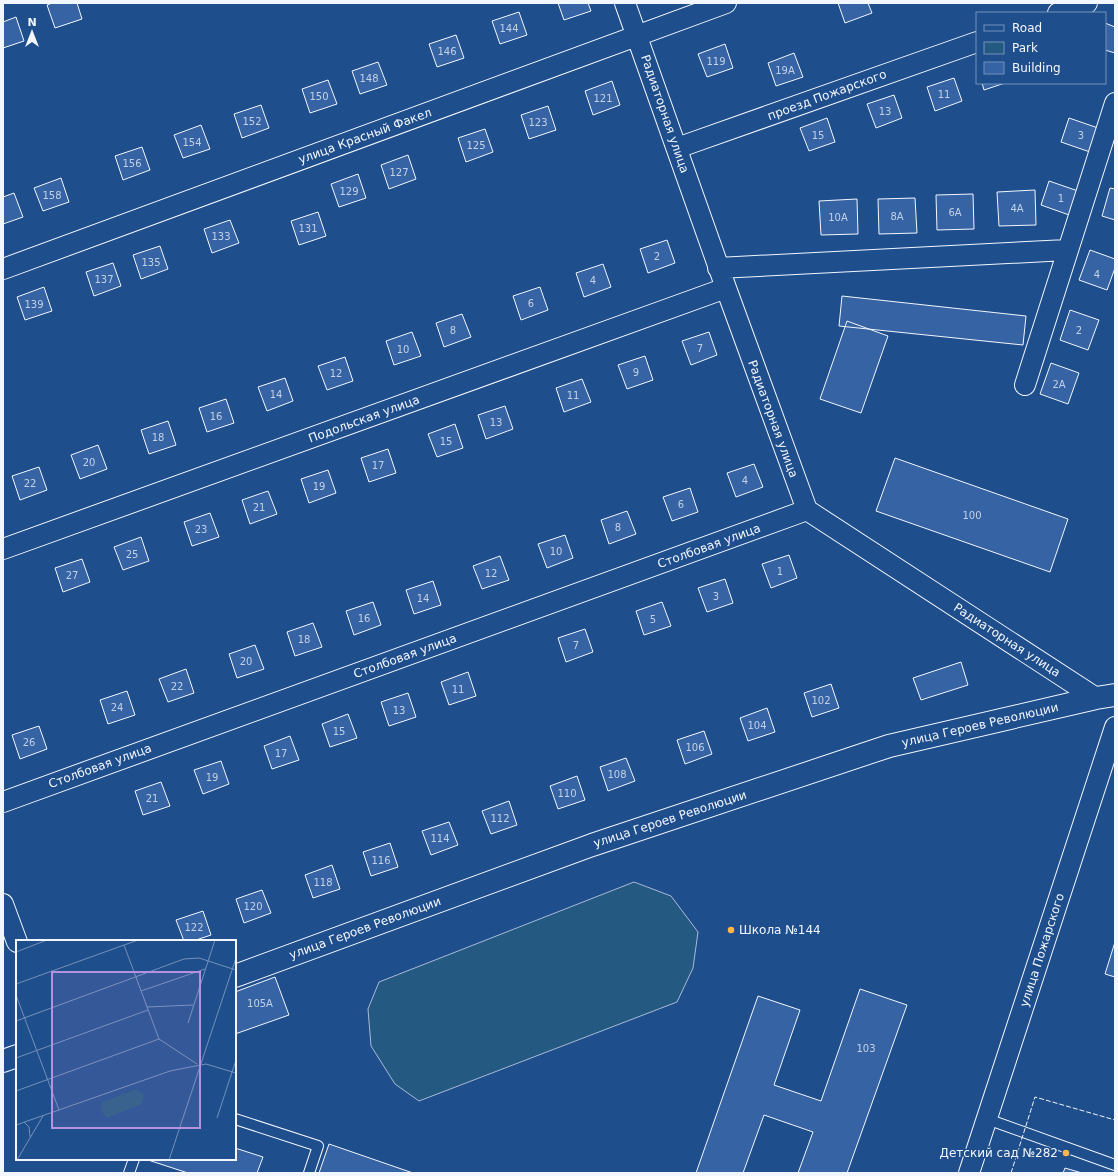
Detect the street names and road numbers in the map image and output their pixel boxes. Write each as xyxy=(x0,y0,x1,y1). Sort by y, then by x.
street label: Радиаторная улица xyxy=(638,53,692,175)
street label: проезд Пожарского xyxy=(766,67,888,123)
street label: улица Красный Факел xyxy=(296,105,434,167)
street label: Радиаторная улица xyxy=(745,358,801,480)
street label: Подольская улица xyxy=(307,392,421,446)
street label: Столбовая улица xyxy=(656,521,762,571)
street label: Радиаторная улица xyxy=(951,600,1063,680)
street label: Столбовая улица xyxy=(352,631,458,681)
street label: улица Героев Революции xyxy=(900,700,1060,750)
street label: Столбовая улица xyxy=(47,741,153,791)
street label: улица Героев Революции xyxy=(592,788,748,850)
street label: улица Пожарского xyxy=(1017,891,1067,1009)
street label: улица Героев Революции xyxy=(287,894,443,962)

